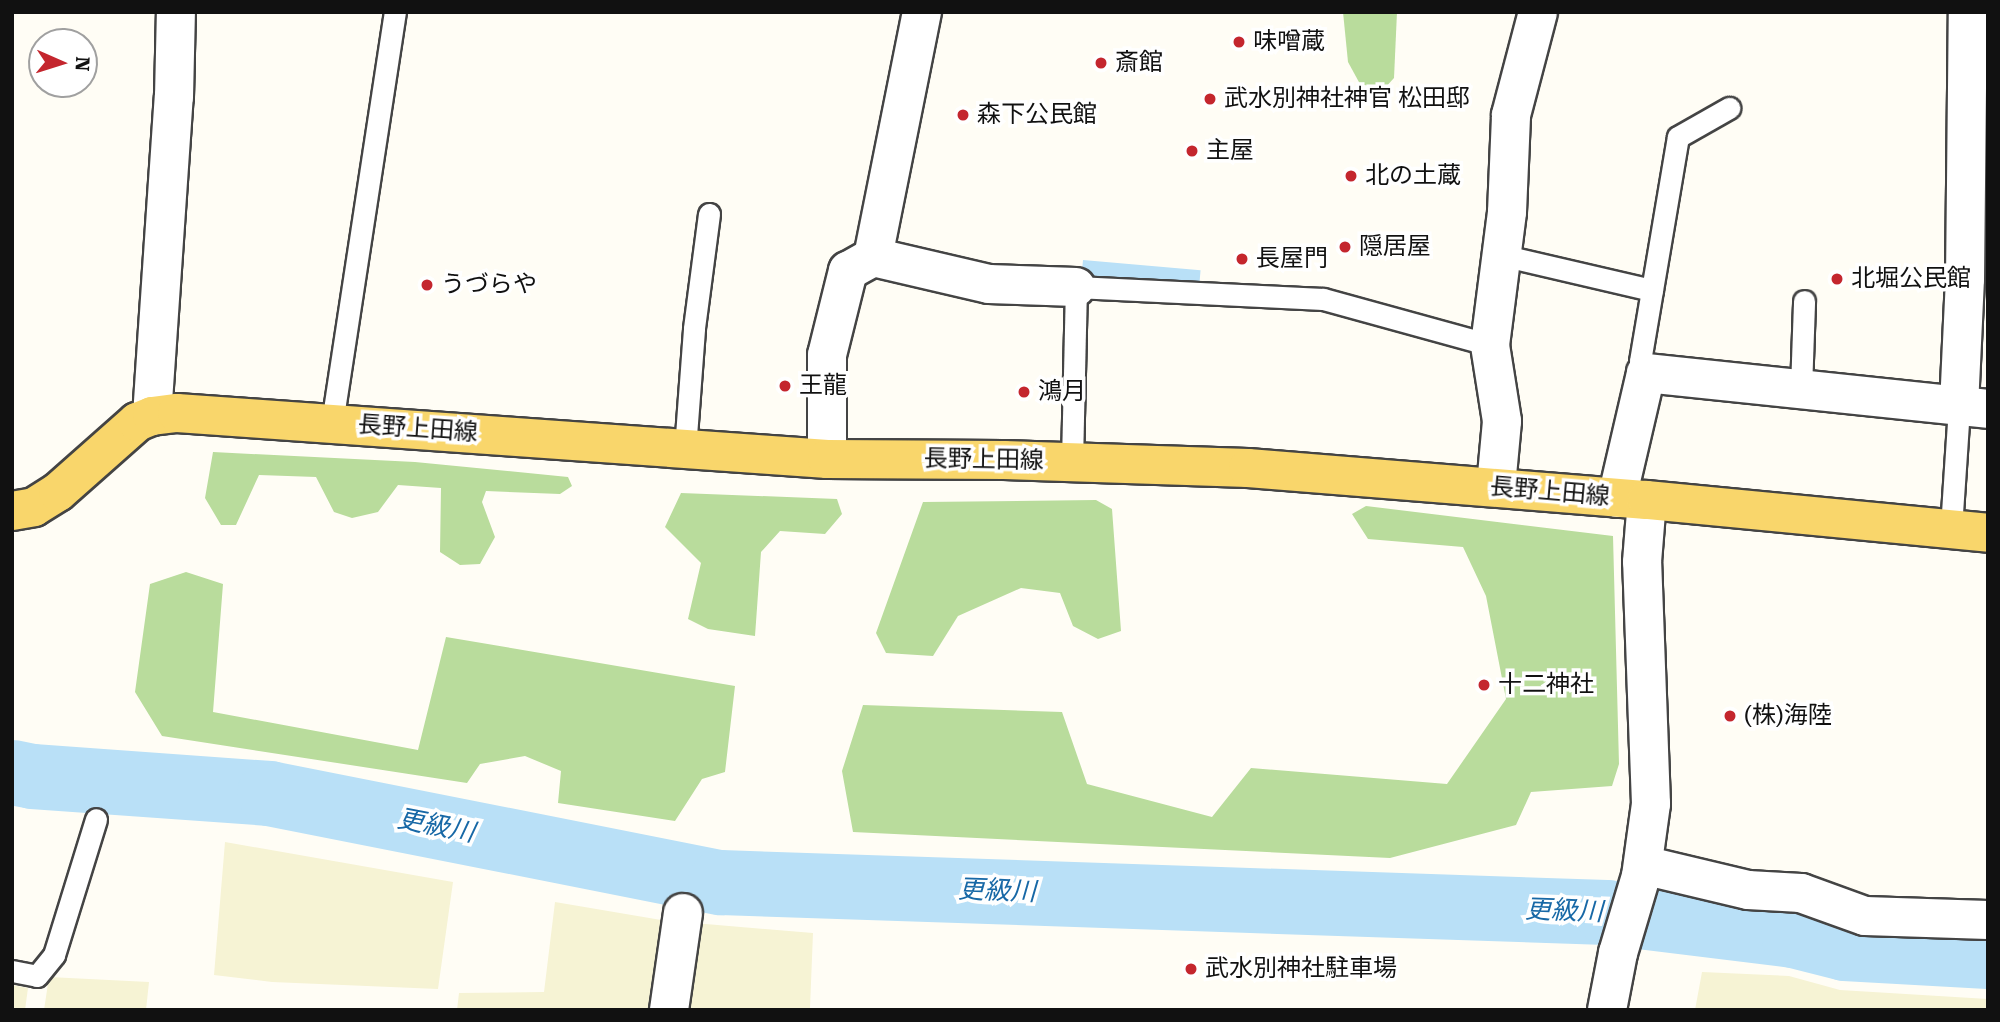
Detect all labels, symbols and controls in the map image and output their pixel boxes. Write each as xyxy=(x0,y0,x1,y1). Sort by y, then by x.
north arrow xyxy=(28,28,98,98)
place label: 味噌蔵 xyxy=(1253,28,1325,56)
marker: 味噌蔵 xyxy=(1231,34,1247,50)
place label: 斎館 xyxy=(1115,49,1163,77)
marker: 斎館 xyxy=(1093,55,1109,71)
text: N xyxy=(71,56,94,72)
place label: 武水別神社神官 松田邸 xyxy=(1224,85,1470,113)
marker: 武水別神社神官 松田邸 xyxy=(1202,91,1218,107)
place label: 森下公民館 xyxy=(977,101,1097,129)
marker: 森下公民館 xyxy=(955,107,971,123)
place label: 主屋 xyxy=(1206,137,1254,165)
marker: 主屋 xyxy=(1184,143,1200,159)
place label: 北の土蔵 xyxy=(1365,162,1461,190)
marker: 北の土蔵 xyxy=(1343,168,1359,184)
place label: 隠居屋 xyxy=(1359,233,1431,261)
marker: 隠居屋 xyxy=(1337,239,1353,255)
place label: 長屋門 xyxy=(1256,245,1328,273)
marker: 長屋門 xyxy=(1234,251,1250,267)
place label: 北堀公民館 xyxy=(1851,265,1971,293)
place label: うづらや xyxy=(441,271,537,299)
marker: 北堀公民館 xyxy=(1829,271,1845,287)
marker: うづらや xyxy=(419,277,435,293)
place label: 王龍 xyxy=(799,372,847,400)
marker: 王龍 xyxy=(777,378,793,394)
place label: 鴻月 xyxy=(1038,378,1086,406)
marker: 鴻月 xyxy=(1016,384,1032,400)
street label: 長野上田線 xyxy=(357,410,479,448)
street label: 長野上田線 xyxy=(924,445,1044,475)
street label: 長野上田線 xyxy=(1489,472,1611,512)
place label: 十二神社 xyxy=(1498,671,1594,699)
marker: 十二神社 xyxy=(1476,677,1492,693)
place label: (株)海陸 xyxy=(1744,702,1832,730)
marker: (株)海陸 xyxy=(1722,708,1738,724)
water label: 更級川 xyxy=(395,803,477,849)
water label: 更級川 xyxy=(957,874,1037,908)
water label: 更級川 xyxy=(1524,894,1604,928)
place label: 武水別神社駐車場 xyxy=(1205,955,1397,983)
marker: 武水別神社駐車場 xyxy=(1183,961,1199,977)

